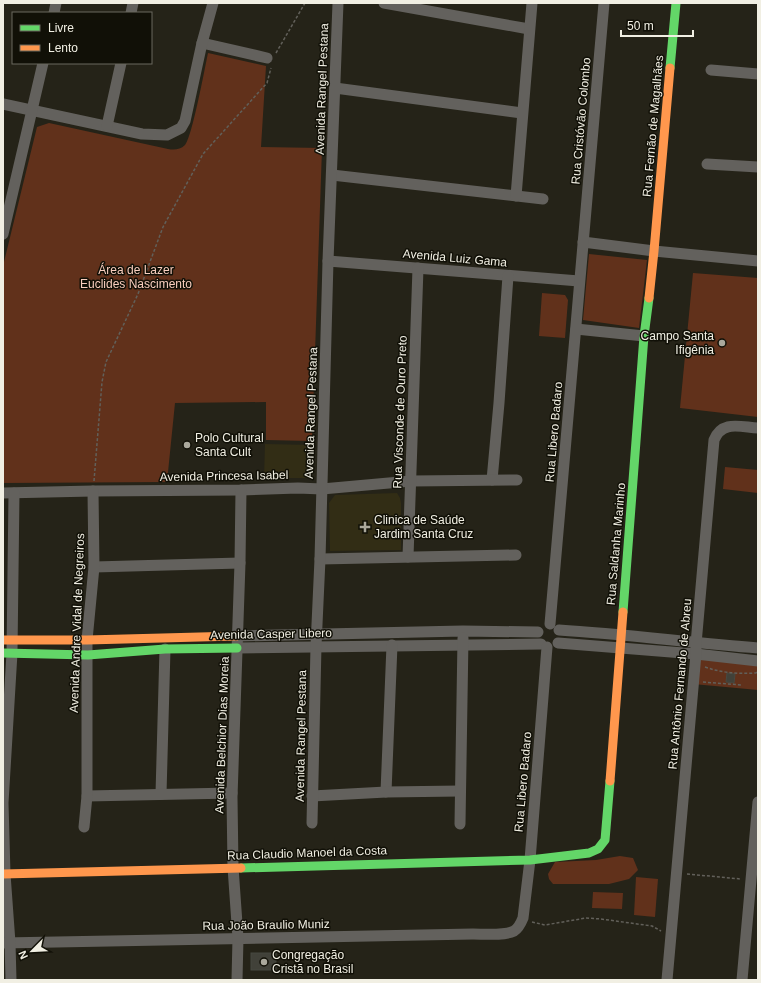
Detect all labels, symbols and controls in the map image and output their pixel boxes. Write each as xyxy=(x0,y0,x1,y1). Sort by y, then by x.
legend xyxy=(12,12,152,64)
scale bar xyxy=(621,12,693,38)
text: 50 m xyxy=(627,19,654,33)
text: Livre xyxy=(48,21,74,35)
street label: Avenida Rangel Pestana xyxy=(313,23,331,155)
text: Lento xyxy=(48,41,78,55)
street label: Rua Fernão de Magalhães xyxy=(640,55,666,197)
street label: Rua Cristóvão Colombo xyxy=(568,57,594,185)
street label: Avenida Luiz Gama xyxy=(402,246,508,270)
park label: Área de Lazer Euclides Nascimento xyxy=(80,262,192,291)
place label: Campo Santa Ifigênia xyxy=(641,329,714,357)
street label: Rua Visconde de Ouro Preto xyxy=(390,335,410,489)
marker: Campo Santa Ifigênia xyxy=(717,338,727,348)
street label: Avenida Rangel Pestana xyxy=(302,347,320,479)
street label: Rua Libero Badaro xyxy=(543,381,565,483)
place label: Polo Cultural Santa Cult xyxy=(195,431,264,459)
marker: Polo Cultural Santa Cult xyxy=(182,440,192,450)
street label: Avenida Princesa Isabel xyxy=(160,468,288,484)
street label: Rua Saldanha Marinho xyxy=(604,482,628,606)
place label: Clinica de Saúde Jardim Santa Cruz xyxy=(374,513,473,541)
marker: Clinica de Saúde Jardim Santa Cruz xyxy=(359,521,371,533)
street label: Avenida Andre Vidal de Negreiros xyxy=(67,533,87,713)
street label: Rua Antônio Fernando de Abreu xyxy=(666,598,694,770)
street label: Avenida Casper Libero xyxy=(210,626,332,642)
street label: Avenida Belchior Dias Moreia xyxy=(212,656,232,814)
street label: Avenida Rangel Pestana xyxy=(293,670,309,802)
street label: Rua Libero Badaro xyxy=(512,731,534,833)
street label: Rua Claudio Manoel da Costa xyxy=(227,843,388,863)
street label: Rua João Braulio Muniz xyxy=(202,917,330,933)
north arrow xyxy=(12,931,52,971)
place label: Congregação Cristã no Brasil xyxy=(272,948,353,976)
text: N xyxy=(16,949,30,961)
marker: Congregação Cristã no Brasil xyxy=(259,957,269,967)

